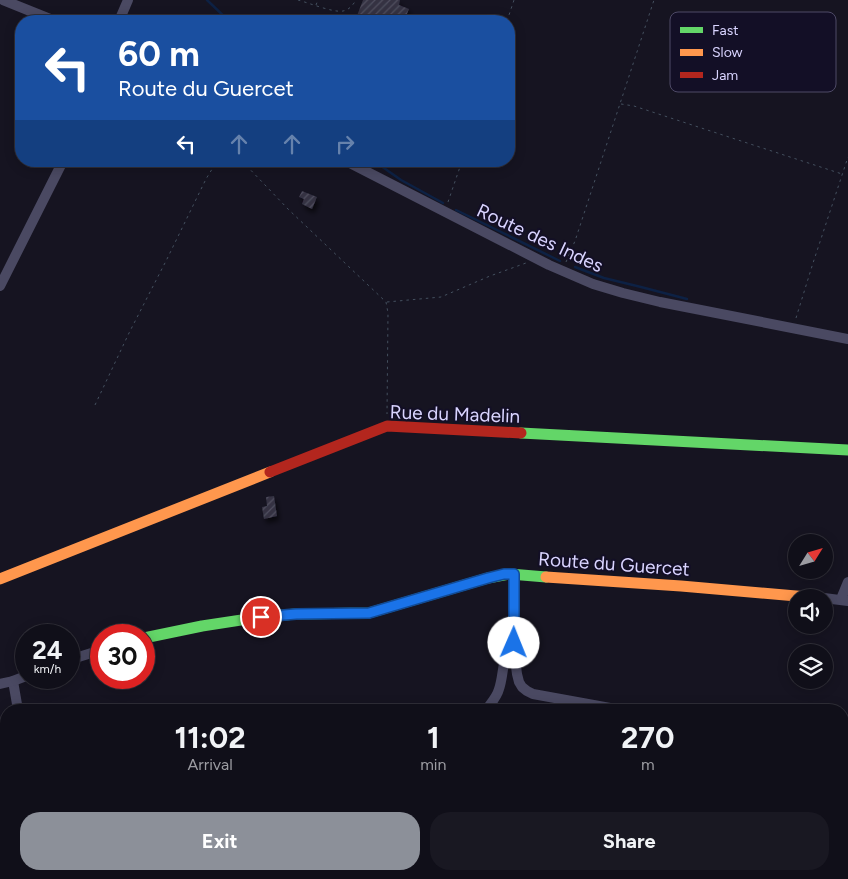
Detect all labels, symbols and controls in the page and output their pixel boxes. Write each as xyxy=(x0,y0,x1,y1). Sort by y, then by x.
legend xyxy=(670,12,836,92)
text: Fast xyxy=(712,22,738,39)
text: 60 m xyxy=(118,33,200,75)
icon: left xyxy=(35,35,100,100)
text: Slow xyxy=(712,44,743,61)
text: Jam xyxy=(712,67,738,84)
text: Route du Guercet xyxy=(118,75,294,102)
icon: left xyxy=(172,130,200,158)
icon: ahead xyxy=(225,130,253,158)
icon: ahead xyxy=(278,130,306,158)
icon: right xyxy=(331,130,359,158)
street label: Route des Indes xyxy=(473,199,607,277)
street label: Rue du Madelin xyxy=(389,400,521,428)
north arrow xyxy=(788,534,832,579)
map controls xyxy=(788,534,833,689)
street label: Route du Guercet xyxy=(537,547,691,581)
button: sound xyxy=(788,589,833,634)
pin xyxy=(240,596,282,638)
icon: arrive xyxy=(247,603,275,631)
position arrow xyxy=(487,616,539,668)
speed limit sign: 30 xyxy=(90,624,155,689)
text: 24 xyxy=(32,635,63,665)
button: layers xyxy=(788,644,833,689)
text: km/h xyxy=(34,662,61,676)
text: 11:02 xyxy=(175,719,246,756)
text: 1 xyxy=(427,719,440,756)
text: 270 xyxy=(621,719,674,756)
text: Arrival xyxy=(188,755,233,774)
text: min xyxy=(420,755,446,774)
text: m xyxy=(641,755,655,774)
button: Exit xyxy=(20,812,420,870)
button: Share xyxy=(430,812,829,870)

